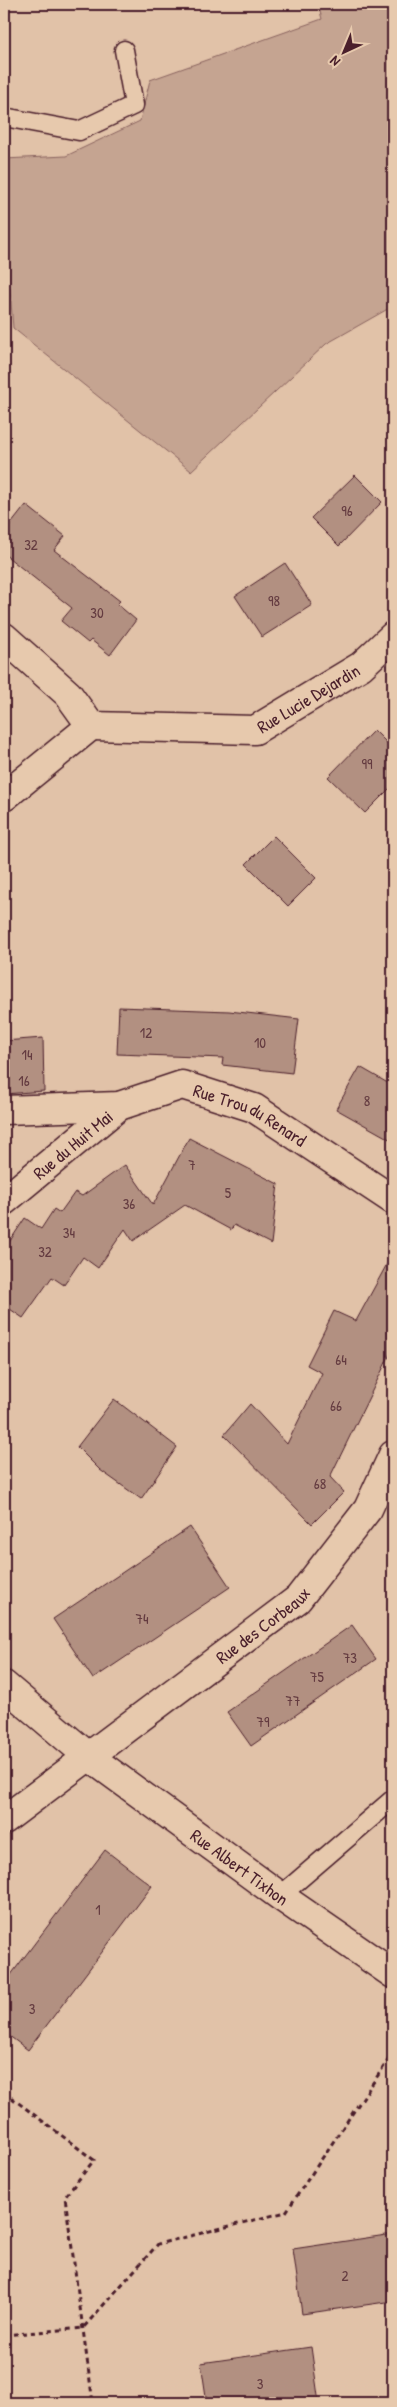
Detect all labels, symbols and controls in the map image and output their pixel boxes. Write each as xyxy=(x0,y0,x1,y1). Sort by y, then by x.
north arrow xyxy=(320,28,370,78)
text: N xyxy=(325,52,344,71)
house number: 96 xyxy=(341,500,353,521)
house number: 32 xyxy=(24,534,38,555)
house number: 98 xyxy=(268,590,280,611)
house number: 30 xyxy=(90,602,104,623)
street label: Rue Lucie Dejardin xyxy=(252,657,364,739)
house number: 99 xyxy=(361,753,373,774)
house number: 12 xyxy=(140,1022,152,1043)
house number: 10 xyxy=(254,1032,266,1053)
house number: 14 xyxy=(21,1044,33,1065)
house number: 16 xyxy=(18,1070,30,1091)
street label: Rue Trou du Renard xyxy=(190,1077,312,1152)
house number: 8 xyxy=(364,1090,370,1111)
street label: Rue du Huit Mai xyxy=(27,1104,118,1185)
house number: 7 xyxy=(188,1154,196,1175)
house number: 5 xyxy=(225,1182,232,1203)
house number: 36 xyxy=(123,1193,135,1214)
house number: 34 xyxy=(63,1222,76,1243)
house number: 32 xyxy=(38,1241,52,1262)
house number: 64 xyxy=(335,1349,347,1370)
house number: 66 xyxy=(330,1395,342,1416)
house number: 68 xyxy=(314,1473,326,1494)
street label: Rue des Corbeaux xyxy=(210,1581,316,1669)
house number: 74 xyxy=(135,1608,149,1629)
house number: 73 xyxy=(343,1647,357,1668)
house number: 75 xyxy=(310,1666,325,1687)
house number: 77 xyxy=(286,1690,300,1711)
house number: 79 xyxy=(257,1711,270,1732)
street label: Rue Albert Tixhon xyxy=(186,1823,294,1911)
house number: 1 xyxy=(95,1899,101,1920)
house number: 3 xyxy=(29,1998,36,2019)
house number: 2 xyxy=(341,2265,349,2286)
house number: 3 xyxy=(257,2373,264,2394)

